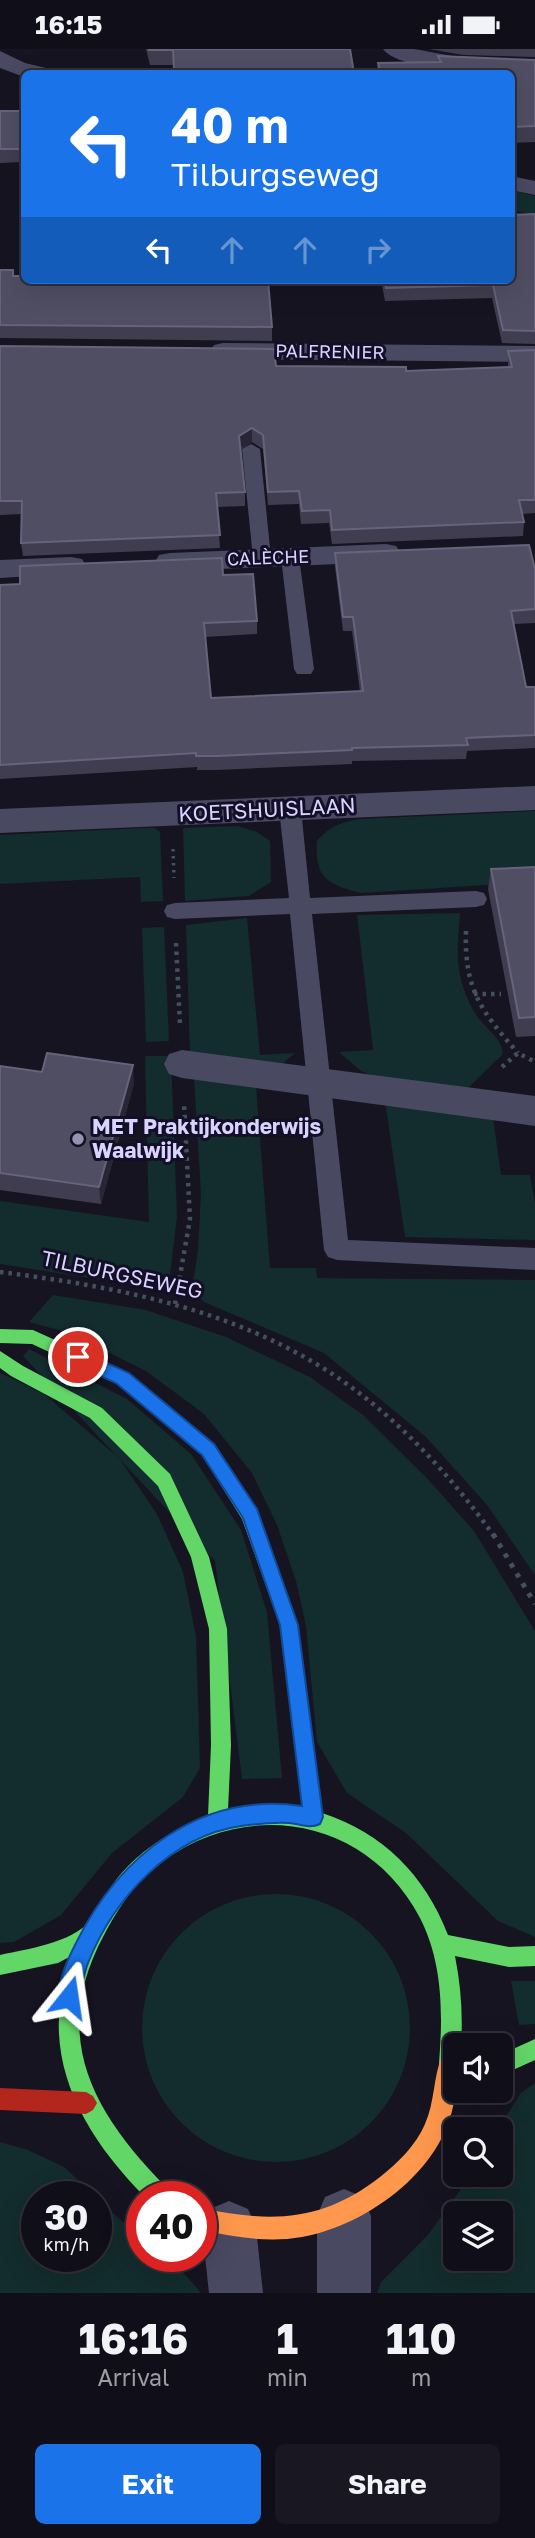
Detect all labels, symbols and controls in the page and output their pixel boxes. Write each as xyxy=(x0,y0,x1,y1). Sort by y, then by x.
text: 16:15 xyxy=(35,9,102,40)
text: 40 m xyxy=(171,95,289,154)
icon: left xyxy=(56,98,147,189)
text: Tilburgseweg xyxy=(171,155,380,193)
icon: left xyxy=(140,231,178,269)
icon: ahead xyxy=(213,231,251,269)
icon: ahead xyxy=(286,231,324,269)
icon: right xyxy=(359,231,397,269)
street label: PALFRENIER xyxy=(275,339,385,363)
street label: CALÈCHE xyxy=(227,545,309,569)
street label: KOETSHUISLAAN xyxy=(178,791,356,827)
place label: MET Praktijkonderwijs Waalwijk xyxy=(92,1113,322,1163)
marker: MET Praktijkonderwijs Waalwijk xyxy=(70,1131,86,1147)
street label: TILBURGSEWEG xyxy=(39,1244,205,1304)
pin xyxy=(48,1327,108,1387)
icon: arrive xyxy=(59,1338,97,1376)
position arrow xyxy=(32,1960,106,2034)
map controls xyxy=(443,2033,513,2271)
button: sound xyxy=(443,2033,513,2103)
button: search xyxy=(443,2117,513,2187)
speed limit sign: 40 xyxy=(126,2181,217,2272)
text: 30 xyxy=(44,2196,89,2238)
button: layers xyxy=(443,2201,513,2271)
text: km/h xyxy=(44,2233,89,2255)
text: 16:16 xyxy=(78,2313,188,2363)
text: 1 xyxy=(276,2313,298,2363)
text: 110 xyxy=(386,2313,457,2363)
text: Arrival xyxy=(97,2363,169,2391)
text: min xyxy=(267,2363,308,2391)
text: m xyxy=(411,2363,431,2391)
button: Exit xyxy=(35,2444,261,2524)
button: Share xyxy=(275,2444,500,2524)

